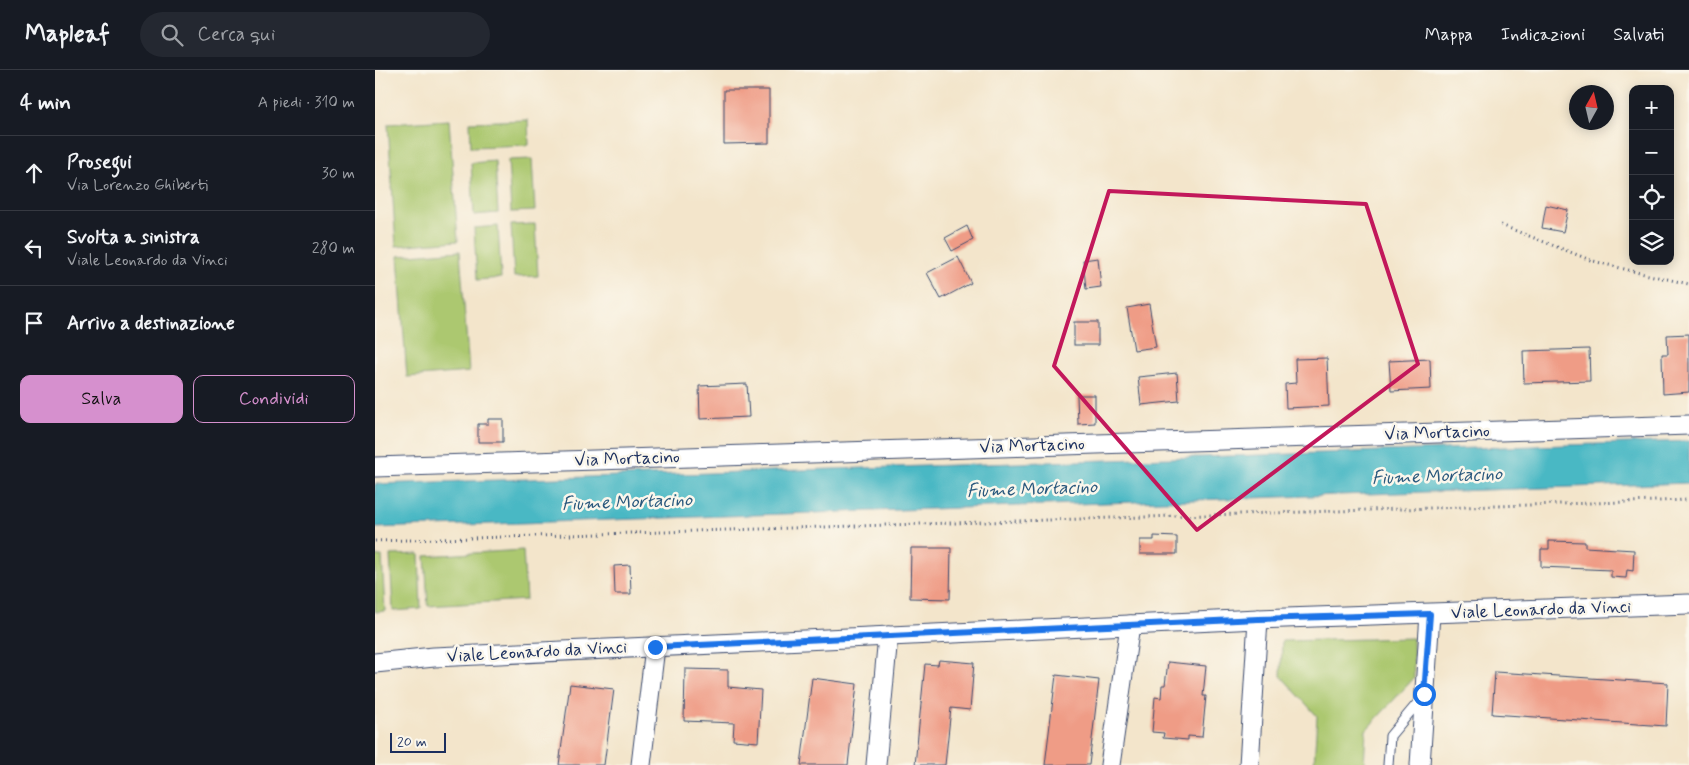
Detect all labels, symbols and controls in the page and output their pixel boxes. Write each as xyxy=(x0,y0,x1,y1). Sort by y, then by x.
search box xyxy=(140,12,490,57)
text: Mapleaf xyxy=(25,19,110,50)
icon: search xyxy=(158,21,186,49)
text: Cerca qui xyxy=(198,22,275,47)
text: Mappa xyxy=(1425,23,1473,47)
text: Indicazioni xyxy=(1501,23,1585,47)
text: Salvati xyxy=(1613,23,1664,47)
north arrow xyxy=(1569,85,1614,130)
map controls xyxy=(1629,85,1674,265)
button: + xyxy=(1629,85,1674,130)
text: 4 min xyxy=(20,89,71,117)
text: A piedi · 310 m xyxy=(258,92,355,113)
button: − xyxy=(1629,130,1674,175)
text: Prosegui xyxy=(67,150,132,175)
icon: ahead xyxy=(20,159,48,187)
text: 30 m xyxy=(322,163,355,184)
text: Via Lorenzo Ghiberti xyxy=(67,175,208,196)
button: locate xyxy=(1629,175,1674,220)
button: layers xyxy=(1629,220,1674,265)
text: Svolta a sinistra xyxy=(67,225,200,250)
icon: left xyxy=(20,234,48,262)
text: 280 m xyxy=(312,238,355,259)
text: Viale Leonardo da Vinci xyxy=(67,250,228,271)
icon: arrive xyxy=(20,309,48,337)
text: Arrivo a destinazione xyxy=(67,311,235,336)
button: Salva xyxy=(20,375,183,423)
button: Condividi xyxy=(193,375,355,423)
street label: Via Mortacino xyxy=(1384,419,1490,447)
street label: Via Mortacino xyxy=(979,432,1085,460)
street label: Via Mortacino xyxy=(574,445,680,473)
water label: Fiume Mortacino xyxy=(1371,461,1503,491)
water label: Fiume Mortacino xyxy=(966,474,1098,504)
water label: Fiume Mortacino xyxy=(561,487,693,517)
street label: Viale Leonardo da Vinci xyxy=(1450,595,1632,625)
street label: Viale Leonardo da Vinci xyxy=(446,635,628,669)
route end xyxy=(644,636,667,659)
route start xyxy=(1413,683,1436,706)
scale bar xyxy=(390,730,446,753)
text: 20 m xyxy=(397,733,427,751)

